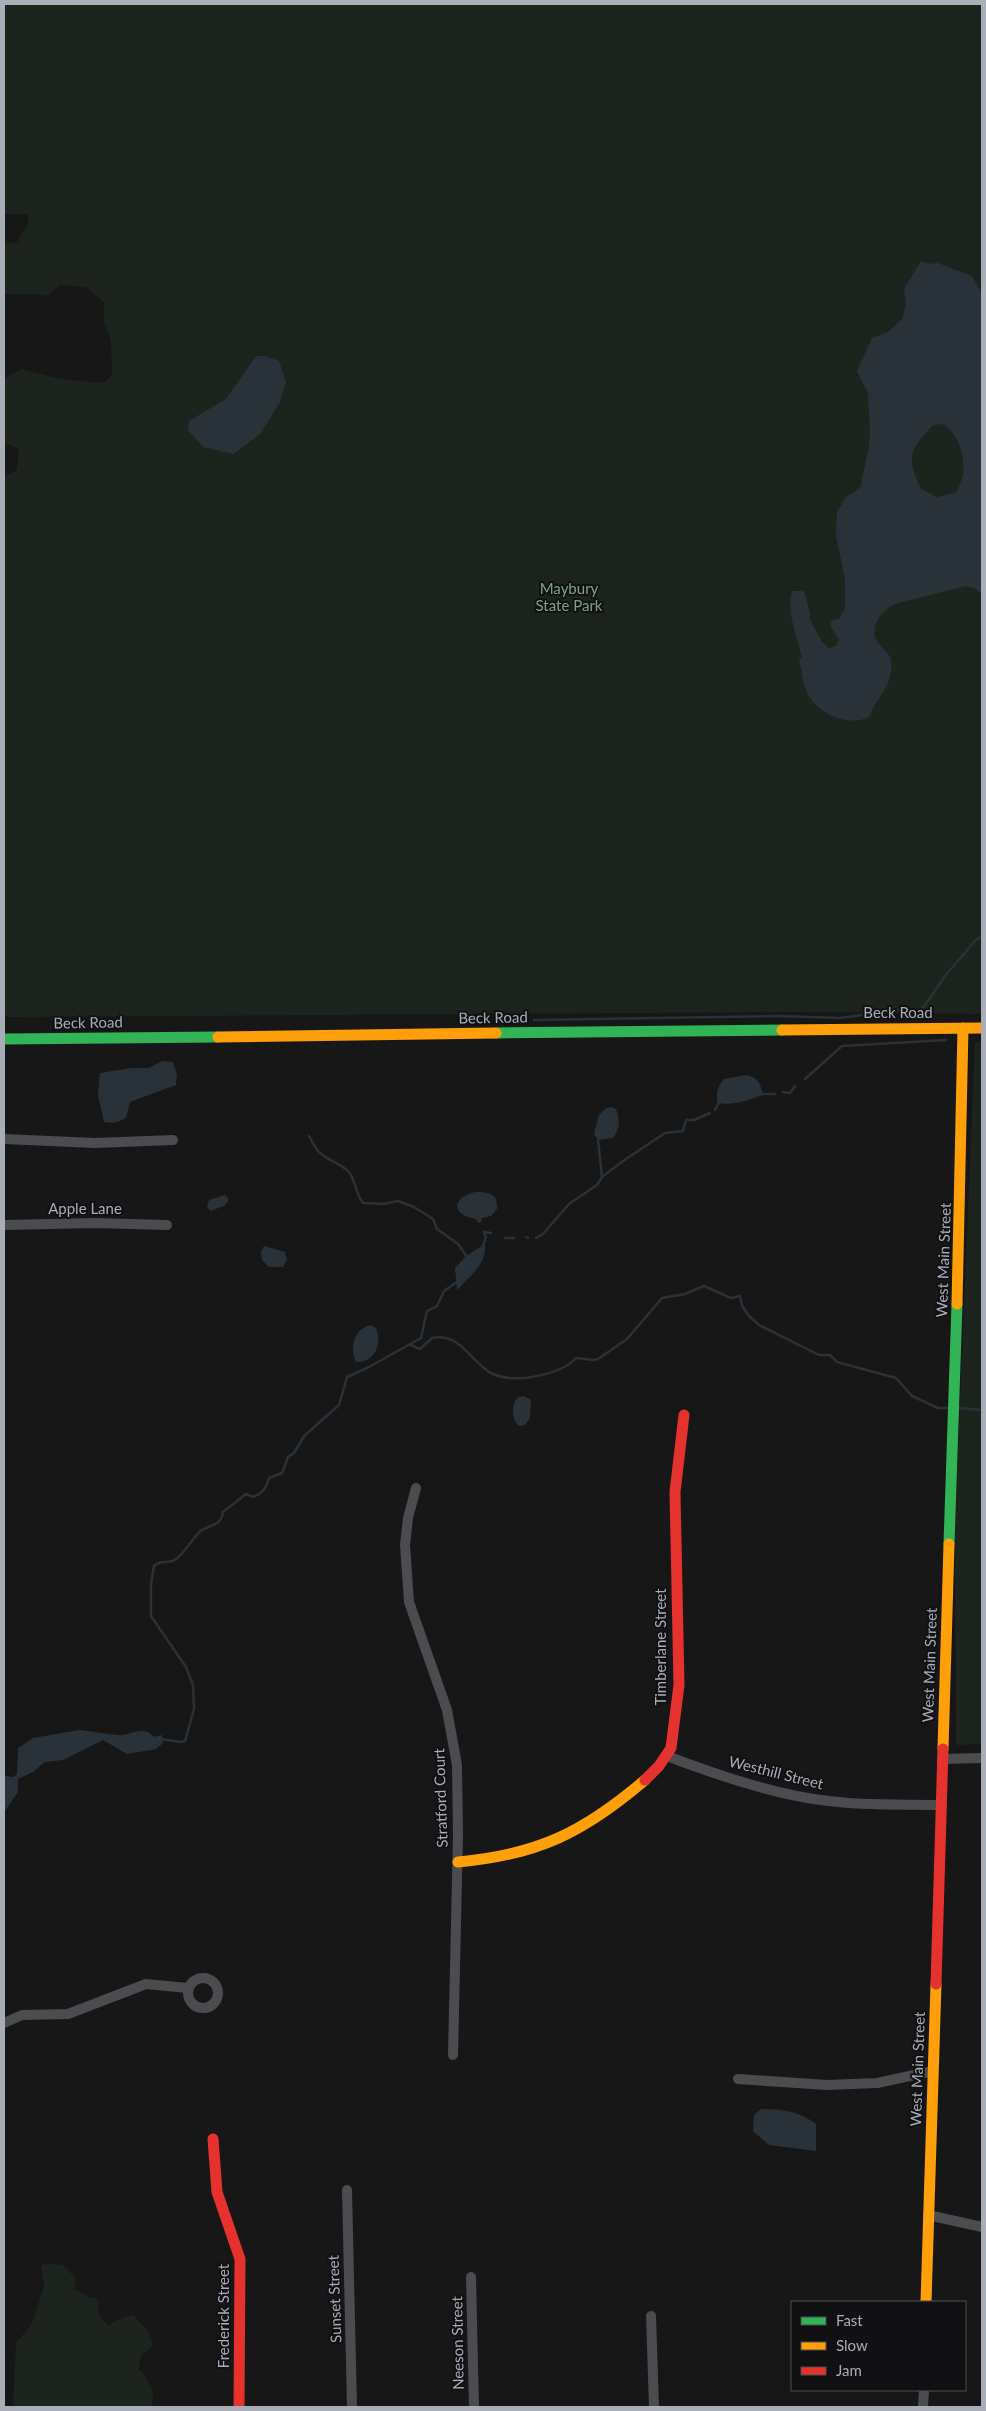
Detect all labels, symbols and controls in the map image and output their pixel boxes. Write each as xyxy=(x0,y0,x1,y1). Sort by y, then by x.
park label: Maybury State Park xyxy=(536,579,603,614)
street label: Beck Road xyxy=(863,1003,933,1021)
street label: Beck Road xyxy=(458,1007,528,1027)
street label: Beck Road xyxy=(53,1012,123,1032)
street label: Apple Lane xyxy=(48,1199,122,1217)
street label: West Main Street xyxy=(932,1202,954,1318)
street label: Timberlane Street xyxy=(651,1588,669,1706)
street label: West Main Street xyxy=(918,1607,940,1723)
street label: Stratford Court xyxy=(429,1747,451,1848)
street label: Westhill Street xyxy=(727,1752,826,1793)
street label: West Main Street xyxy=(906,2011,928,2127)
street label: Sunset Street xyxy=(323,2254,345,2343)
street label: Frederick Street xyxy=(214,2263,232,2368)
street label: Neeson Street xyxy=(447,2295,467,2390)
legend xyxy=(791,2301,966,2391)
text: Fast xyxy=(836,2311,863,2329)
text: Slow xyxy=(836,2336,868,2354)
text: Jam xyxy=(836,2361,862,2379)

